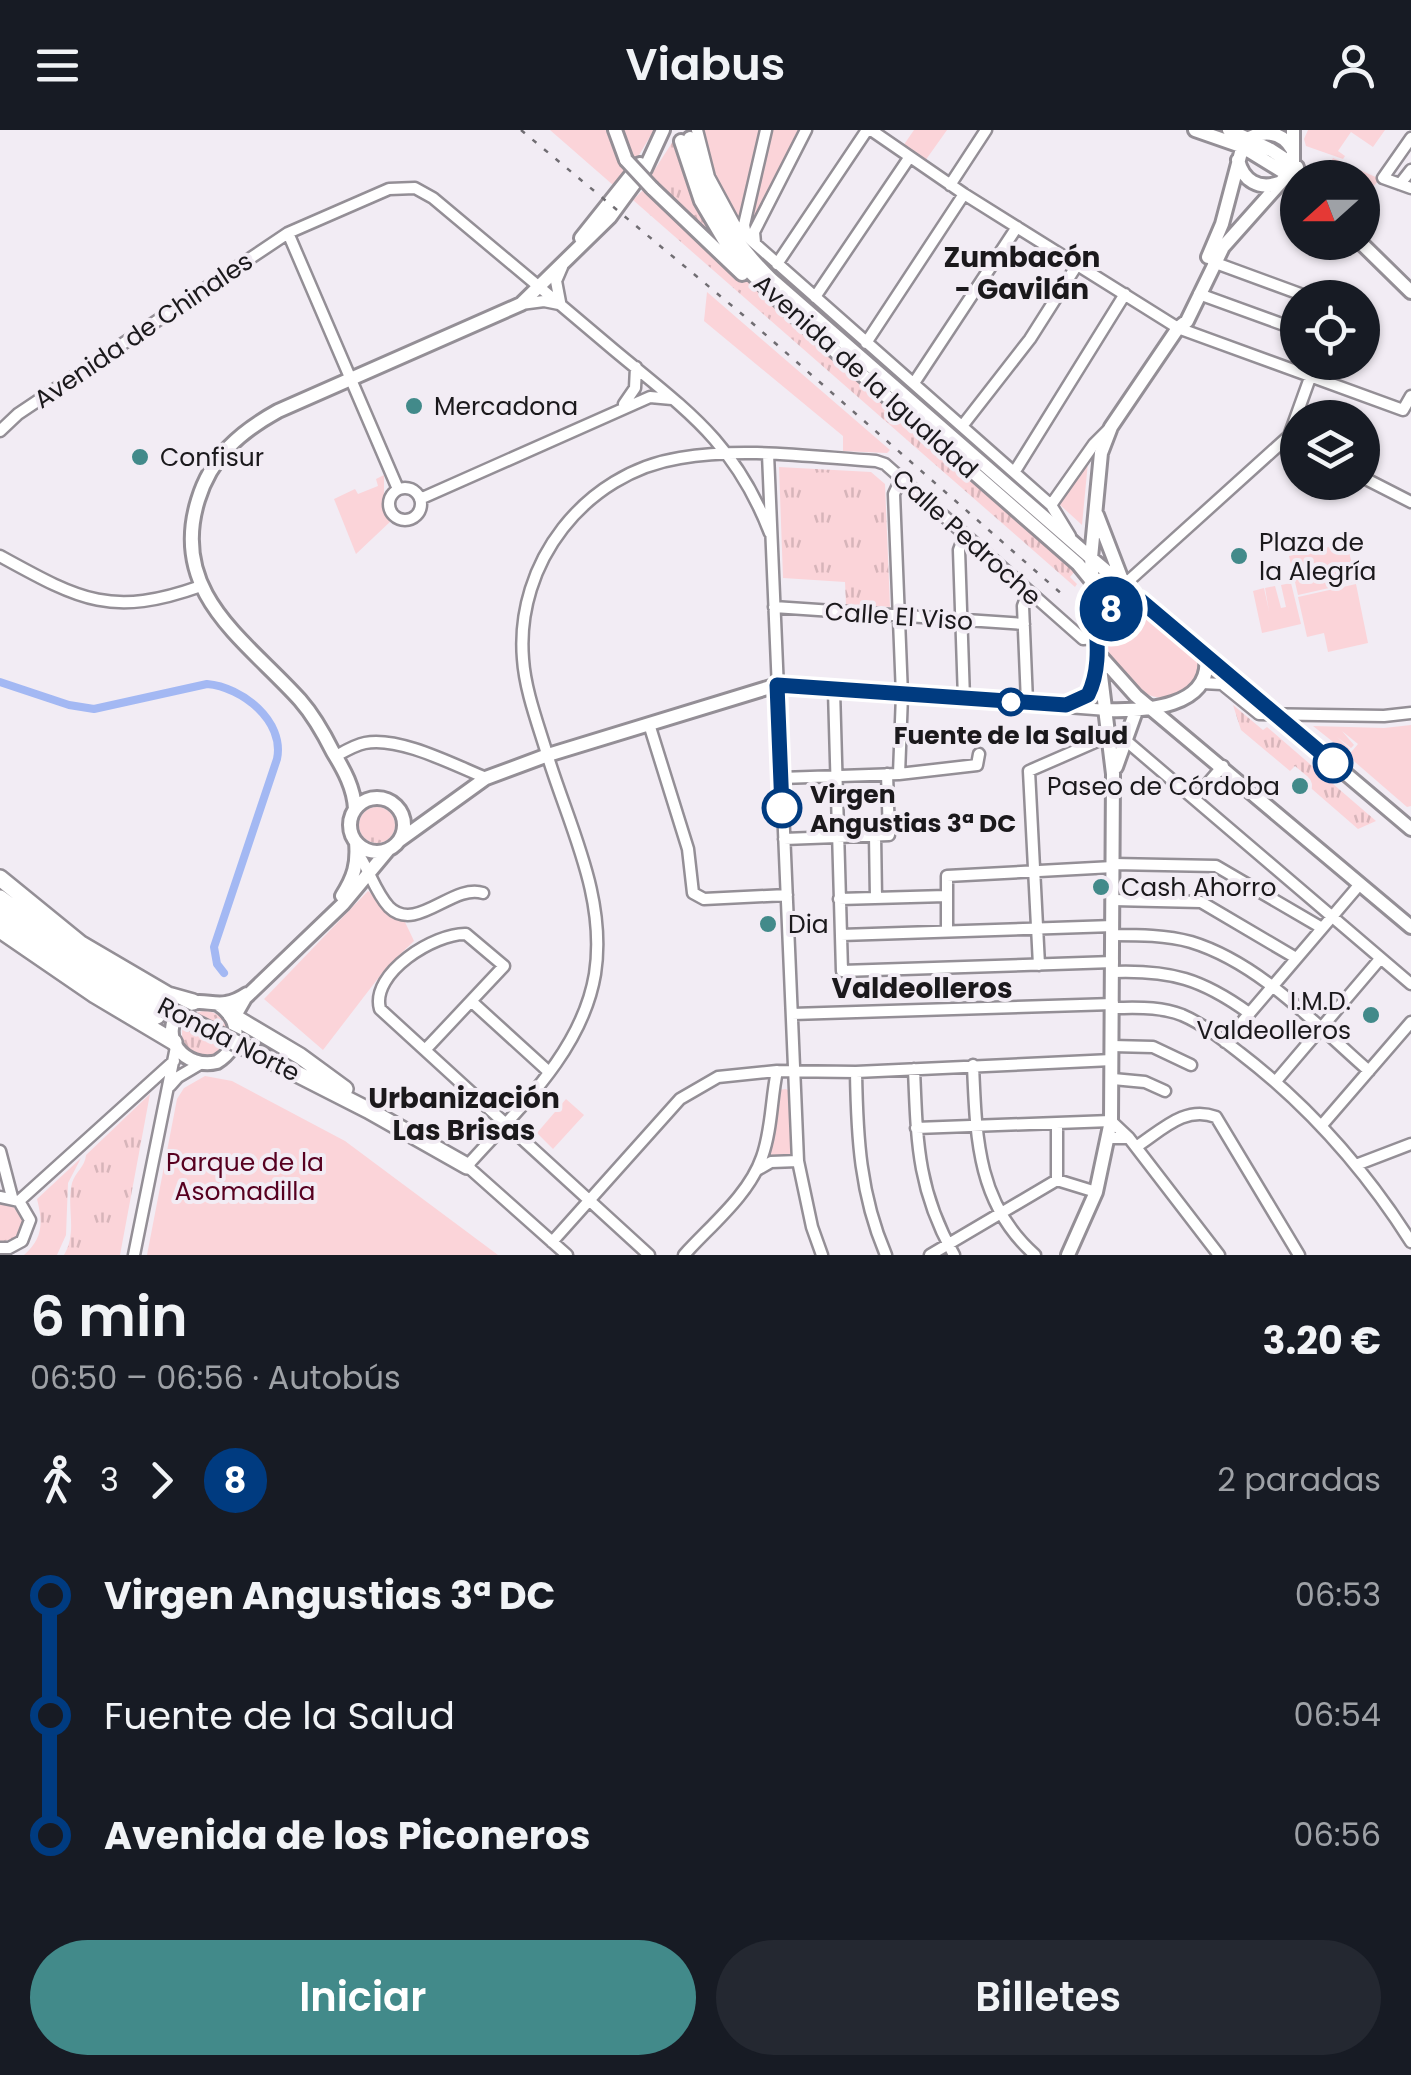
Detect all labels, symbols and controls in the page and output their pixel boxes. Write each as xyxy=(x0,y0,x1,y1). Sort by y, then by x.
text: Viabus xyxy=(626,33,785,96)
icon: menu xyxy=(30,38,85,93)
icon: person xyxy=(1326,38,1381,93)
north arrow xyxy=(1280,160,1380,260)
map controls xyxy=(1280,160,1380,500)
district label: Zumbacón - Gavilán xyxy=(944,238,1100,309)
street label: Avenida de Chinales xyxy=(27,244,260,417)
street label: Avenida de la Igualdad xyxy=(746,266,985,487)
button: locate xyxy=(1280,280,1380,380)
place label: Mercadona xyxy=(434,389,578,424)
marker: Mercadona xyxy=(403,395,425,417)
button: layers xyxy=(1280,400,1380,500)
place label: Confisur xyxy=(160,440,264,475)
marker: Confisur xyxy=(129,446,151,468)
street label: Calle Pedroche xyxy=(885,461,1049,614)
place label: Plaza de la Alegría xyxy=(1259,525,1377,589)
marker: Plaza de la Alegría xyxy=(1228,545,1250,567)
line badge: 8 xyxy=(1078,576,1144,642)
text: 8 xyxy=(1100,585,1122,634)
street label: Calle El Viso xyxy=(824,594,974,639)
marker: Fuente de la Salud xyxy=(998,689,1024,715)
place label: Fuente de la Salud xyxy=(894,718,1128,753)
unlabelled marker xyxy=(1314,744,1352,782)
place label: Paseo de Córdoba xyxy=(1047,769,1280,804)
marker: Paseo de Córdoba xyxy=(1289,775,1311,797)
place label: Virgen Angustias 3ª DC xyxy=(810,777,1016,841)
marker: Virgen Angustias 3ª DC xyxy=(763,789,801,827)
place label: Cash Ahorro xyxy=(1121,870,1276,905)
marker: Cash Ahorro xyxy=(1090,876,1112,898)
place label: Dia xyxy=(788,907,829,942)
marker: Dia xyxy=(757,913,779,935)
district label: Valdeolleros xyxy=(831,969,1013,1008)
place label: I.M.D. Valdeolleros xyxy=(1196,984,1351,1048)
street label: Ronda Norte xyxy=(152,989,306,1090)
marker: I.M.D. Valdeolleros xyxy=(1360,1004,1382,1026)
district label: Urbanización Las Brisas xyxy=(368,1079,560,1150)
park label: Parque de la Asomadilla xyxy=(166,1145,324,1209)
text: 6 min xyxy=(30,1278,188,1355)
text: 3.20 € xyxy=(1263,1314,1381,1367)
text: 06:50 – 06:56 · Autobús xyxy=(30,1355,401,1400)
icon: walk xyxy=(30,1453,85,1508)
icon: forward xyxy=(134,1453,189,1508)
text: 8 xyxy=(224,1456,247,1505)
text: 3 xyxy=(100,1457,119,1502)
text: 2 paradas xyxy=(1217,1457,1381,1502)
text: Virgen Angustias 3ª DC xyxy=(104,1569,555,1622)
text: 06:53 xyxy=(1295,1572,1381,1617)
text: Fuente de la Salud xyxy=(104,1689,455,1742)
text: 06:54 xyxy=(1294,1692,1381,1737)
text: Avenida de los Piconeros xyxy=(104,1809,590,1862)
text: 06:56 xyxy=(1293,1812,1381,1857)
button: Iniciar xyxy=(30,1940,696,2055)
button: Billetes xyxy=(716,1940,1381,2055)

